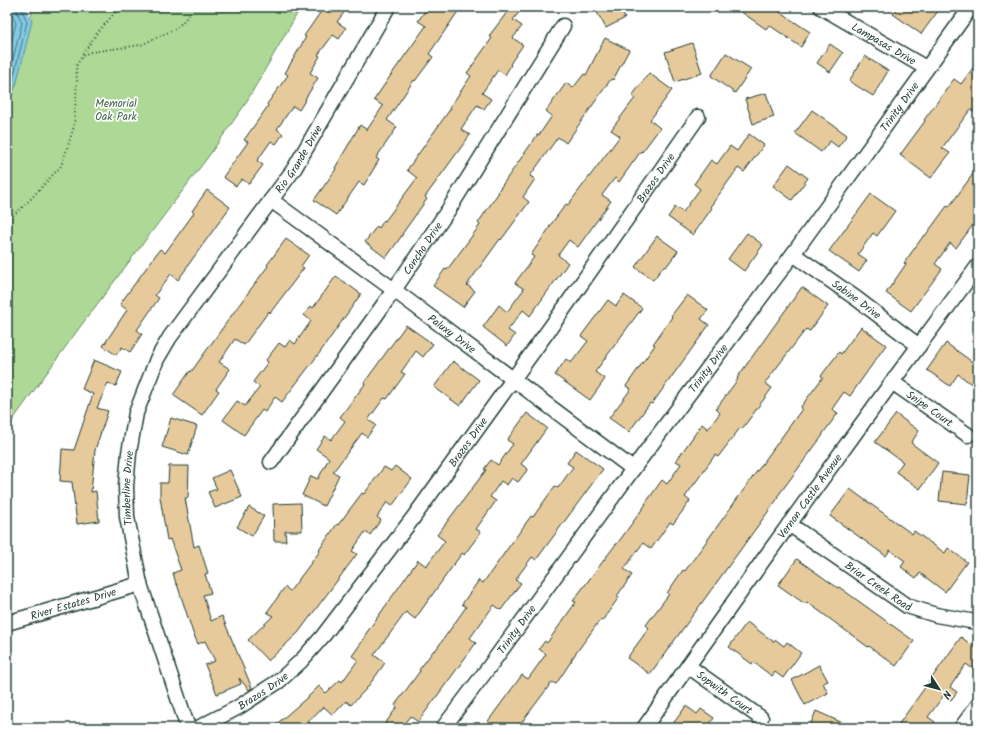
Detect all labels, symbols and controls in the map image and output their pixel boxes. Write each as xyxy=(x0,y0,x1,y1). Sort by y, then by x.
street label: Lampasas Drive xyxy=(848,19,919,71)
street label: Trinity Drive xyxy=(876,78,924,136)
park label: Memorial Oak Park xyxy=(95,95,138,126)
street label: Rio Grande Drive xyxy=(271,122,328,197)
street label: Brazos Drive xyxy=(632,149,680,207)
street label: Concho Drive xyxy=(399,219,448,279)
street label: Sabine Drive xyxy=(827,276,885,324)
street label: Paluxy Drive xyxy=(424,310,480,358)
street label: Trinity Drive xyxy=(684,340,733,397)
street label: Snipe Court xyxy=(902,386,957,432)
street label: Brazos Drive xyxy=(444,414,493,471)
street label: Timberline Drive xyxy=(118,450,139,527)
street label: Vernon Castle Avenue xyxy=(774,450,847,543)
street label: Briar Creek Road xyxy=(841,557,914,617)
street label: River Estates Drive xyxy=(28,583,119,626)
street label: Trinity Drive xyxy=(493,601,541,658)
street label: Sopwith Court xyxy=(692,667,757,720)
street label: Brazos Drive xyxy=(235,668,293,715)
north arrow xyxy=(919,669,959,709)
text: N xyxy=(937,686,956,702)

